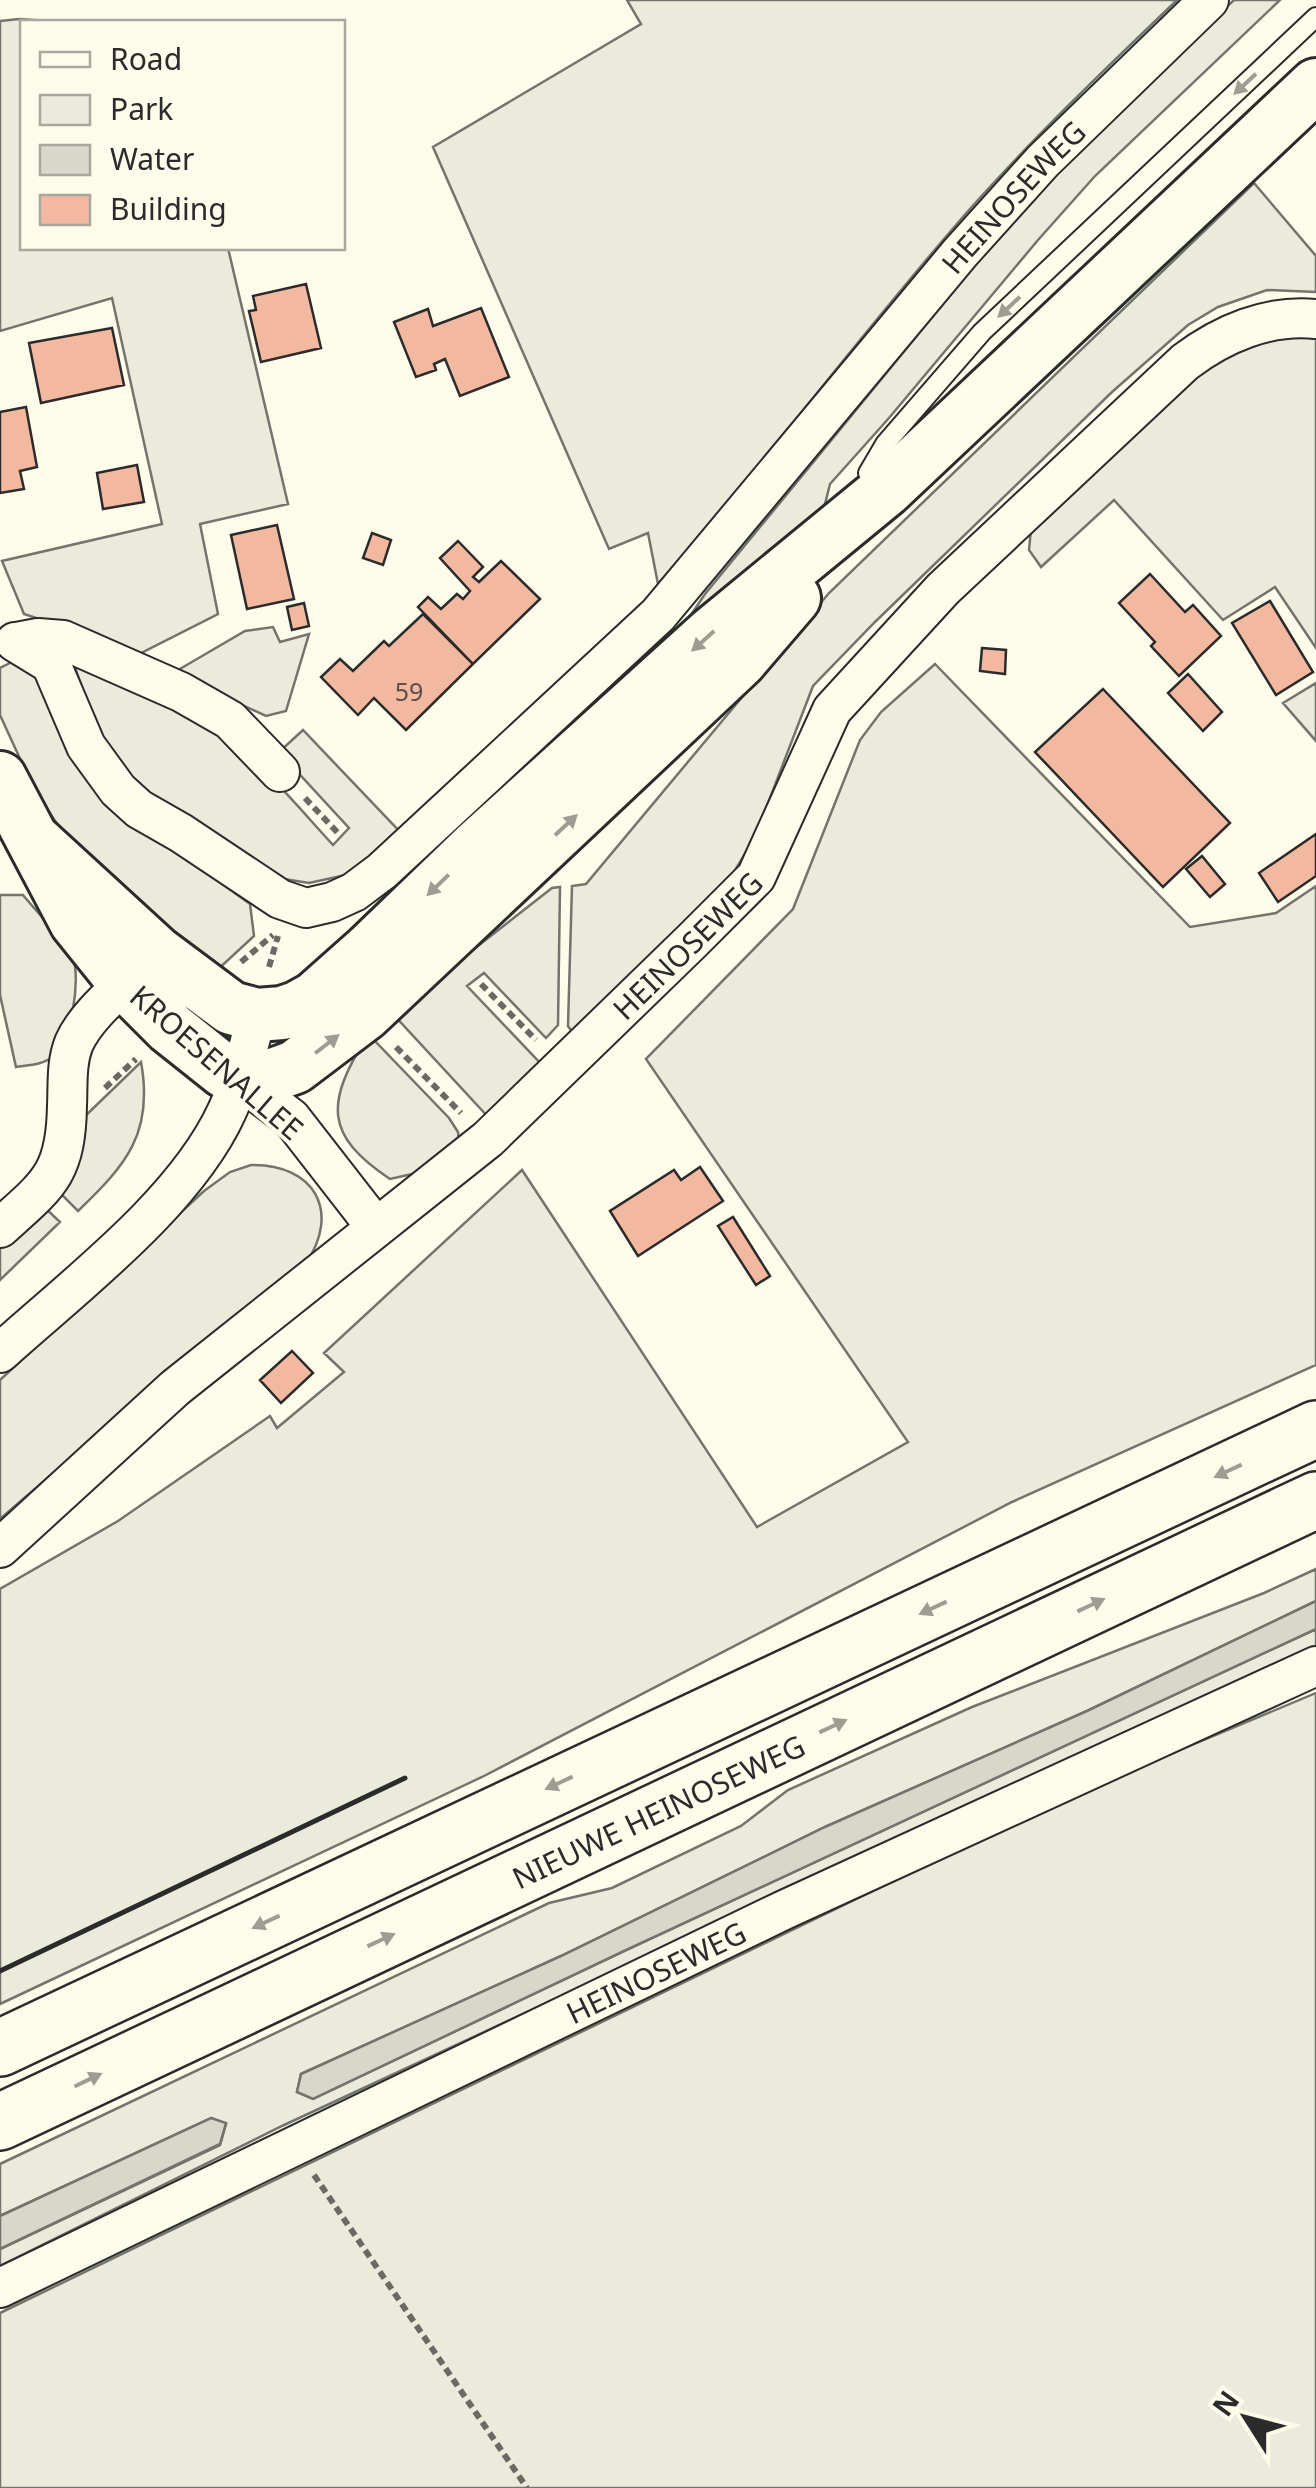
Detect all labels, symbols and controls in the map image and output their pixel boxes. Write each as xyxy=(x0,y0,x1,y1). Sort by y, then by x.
legend xyxy=(20,20,345,250)
text: Road xyxy=(110,38,182,79)
one-way arrow xyxy=(1233,72,1257,95)
text: Park xyxy=(110,88,173,129)
street label: HEINOSEWEG xyxy=(931,111,1094,282)
text: Water xyxy=(110,138,194,179)
text: Building xyxy=(110,188,227,229)
one-way arrow xyxy=(997,295,1021,318)
one-way arrow xyxy=(691,630,716,652)
house number: 59 xyxy=(395,674,423,708)
one-way arrow xyxy=(553,814,578,836)
street label: HEINOSEWEG xyxy=(603,862,771,1028)
one-way arrow xyxy=(426,872,450,896)
street label: KROESENALLEE xyxy=(122,975,312,1149)
one-way arrow xyxy=(314,1035,340,1055)
one-way arrow xyxy=(1213,1462,1242,1479)
one-way arrow xyxy=(1077,1596,1106,1613)
one-way arrow xyxy=(918,1600,948,1616)
one-way arrow xyxy=(819,1718,848,1735)
street label: NIEUWE HEINOSEWEG xyxy=(505,1724,811,1898)
one-way arrow xyxy=(544,1774,573,1791)
street label: HEINOSEWEG xyxy=(559,1911,752,2033)
one-way arrow xyxy=(251,1914,280,1931)
one-way arrow xyxy=(367,1932,396,1949)
one-way arrow xyxy=(74,2072,103,2089)
north arrow xyxy=(1196,2368,1296,2468)
text: N xyxy=(1203,2382,1247,2423)

